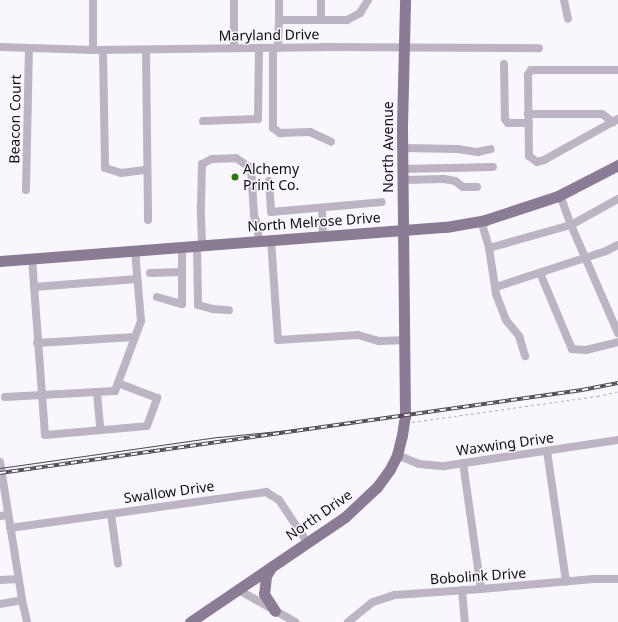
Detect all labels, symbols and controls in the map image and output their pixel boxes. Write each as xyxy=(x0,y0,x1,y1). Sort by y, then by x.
street label: Maryland Drive xyxy=(219,26,319,44)
street label: Beacon Court xyxy=(6,74,24,164)
street label: North Avenue xyxy=(380,101,396,193)
place label: Alchemy Print Co. xyxy=(243,161,299,194)
marker: Alchemy Print Co. xyxy=(230,172,240,182)
street label: North Melrose Drive xyxy=(247,209,381,235)
street label: Waxwing Drive xyxy=(455,429,555,459)
street label: Swallow Drive xyxy=(123,477,215,507)
street label: North Drive xyxy=(283,486,355,544)
street label: Bobolink Drive xyxy=(429,564,527,588)

